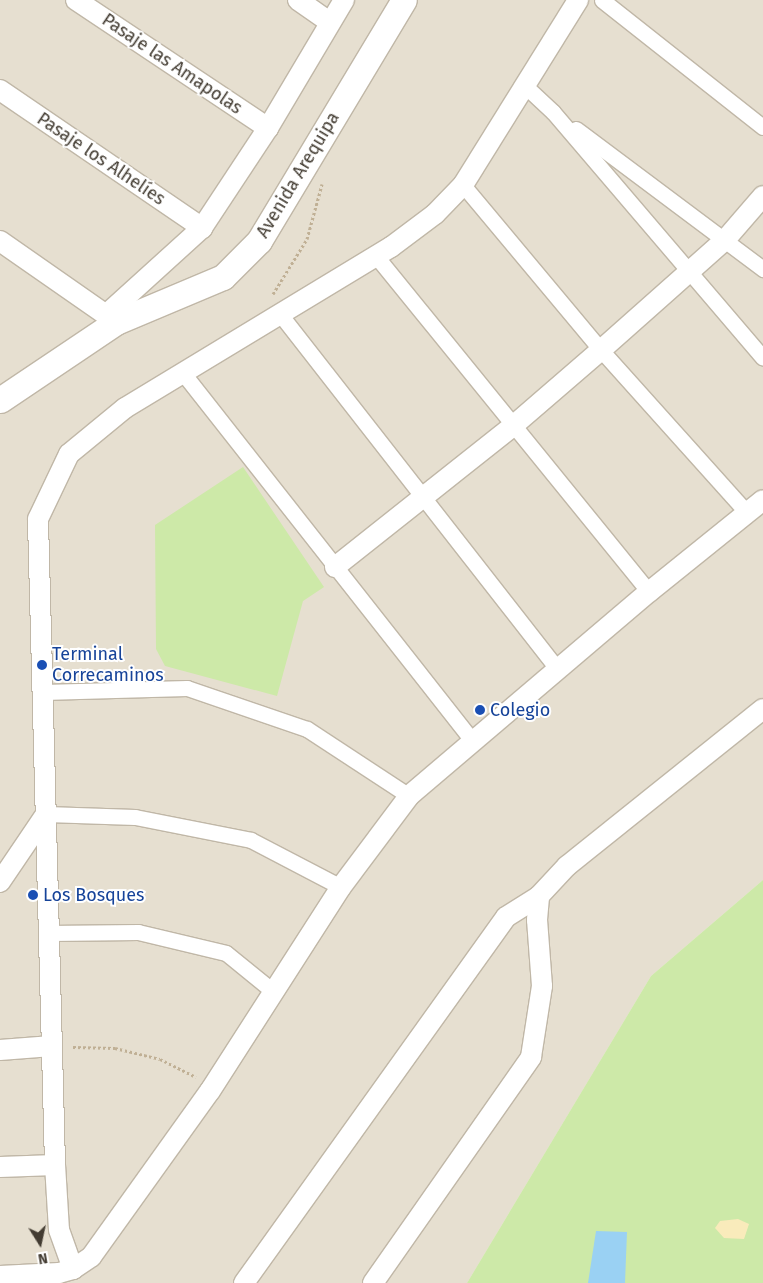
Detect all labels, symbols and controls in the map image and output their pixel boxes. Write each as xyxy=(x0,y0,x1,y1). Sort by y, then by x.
street label: Pasaje las Amapolas xyxy=(98,9,246,119)
street label: Pasaje los Alhelíes xyxy=(33,108,169,210)
street label: Avenida Arequipa xyxy=(252,108,344,242)
place label: Terminal Correcaminos xyxy=(52,644,164,686)
marker: Terminal Correcaminos xyxy=(36,659,48,671)
place label: Colegio xyxy=(490,699,550,721)
marker: Colegio xyxy=(474,704,486,716)
place label: Los Bosques xyxy=(43,884,145,906)
marker: Los Bosques xyxy=(27,889,39,901)
north arrow xyxy=(15,1218,65,1268)
text: N xyxy=(37,1249,49,1267)

